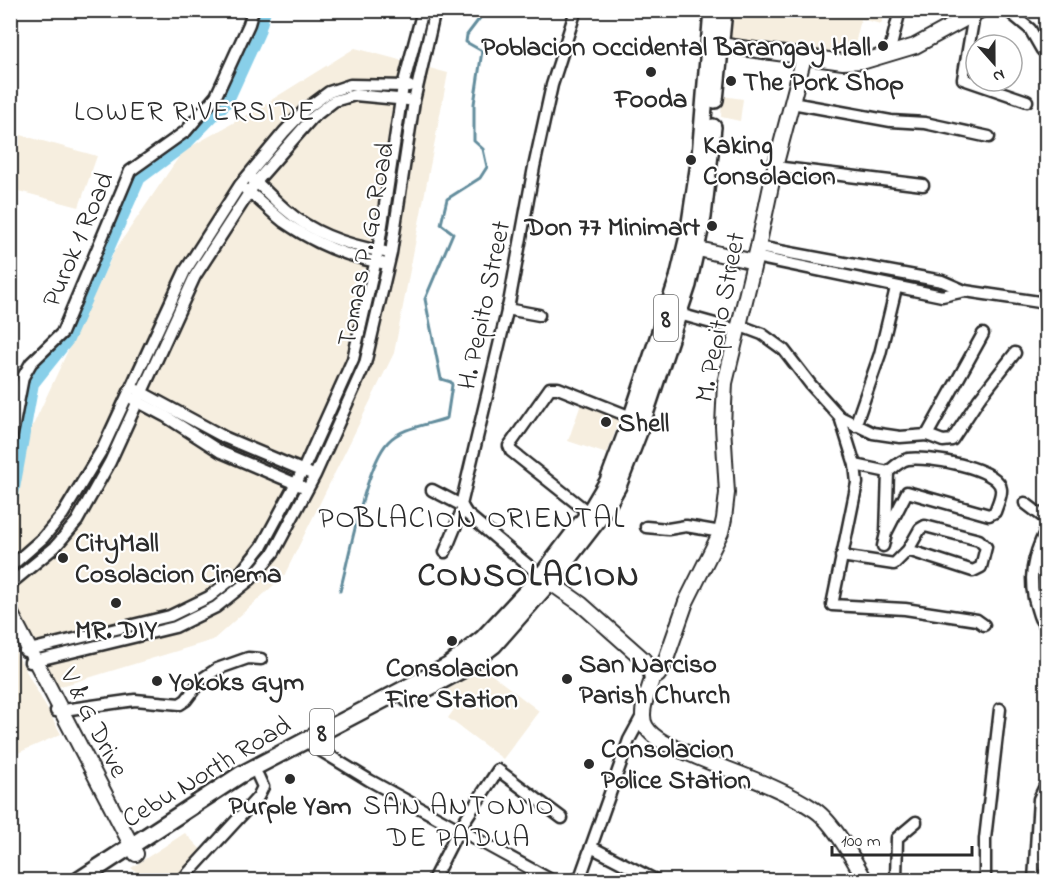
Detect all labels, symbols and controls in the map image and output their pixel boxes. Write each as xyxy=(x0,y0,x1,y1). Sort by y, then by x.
place label: Poblacion Occidental Barangay Hall xyxy=(481,29,871,69)
north arrow xyxy=(964,33,1024,93)
marker: Poblacion Occidental Barangay Hall xyxy=(876,39,890,53)
text: N xyxy=(989,62,1008,88)
place label: The Pork Shop xyxy=(743,64,904,103)
marker: Fooda xyxy=(644,65,658,79)
marker: The Pork Shop xyxy=(724,74,738,88)
place label: Fooda xyxy=(613,81,687,120)
district label: LOWER RIVERSIDE xyxy=(74,93,316,134)
place label: Kaking Consolacion xyxy=(703,127,835,197)
street label: Tomas P. Go Road xyxy=(329,139,406,350)
marker: Kaking Consolacion xyxy=(684,153,698,167)
street label: Purok 1 Road xyxy=(33,166,125,314)
place label: Don 77 Minimart xyxy=(523,209,701,248)
street label: H. Pepito Street xyxy=(449,218,522,393)
marker: Don 77 Minimart xyxy=(705,219,719,233)
street label: M. Pepito Street xyxy=(686,229,757,406)
road number: 8 xyxy=(654,295,678,341)
place label: Shell xyxy=(618,405,669,444)
marker: Shell xyxy=(599,415,613,429)
district label: POBLACION ORIENTAL xyxy=(318,498,626,542)
place label: CityMall Cosolacion Cinema xyxy=(75,525,282,595)
marker: CityMall Cosolacion Cinema xyxy=(56,551,70,565)
district label: CONSOLACION xyxy=(418,553,640,601)
marker: MR. DIY xyxy=(109,596,123,610)
place label: MR. DIY xyxy=(75,612,158,651)
marker: Consolacion Fire Station xyxy=(445,634,459,648)
place label: San Narciso Parish Church xyxy=(579,646,730,716)
place label: Consolacion Fire Station xyxy=(384,650,518,720)
street label: V & G Drive xyxy=(48,661,137,786)
place label: Yokoks Gym xyxy=(168,664,304,703)
marker: San Narciso Parish Church xyxy=(560,672,574,686)
marker: Yokoks Gym xyxy=(150,674,164,688)
street label: Cebu North Road xyxy=(115,707,299,839)
road number: 8 xyxy=(310,709,334,755)
place label: Consolacion Police Station xyxy=(601,731,751,801)
marker: Consolacion Police Station xyxy=(582,757,596,771)
marker: Purple Yam xyxy=(283,772,297,786)
district label: SAN ANTONIO DE PADUA xyxy=(363,787,555,860)
place label: Purple Yam xyxy=(229,788,352,827)
scale bar xyxy=(832,819,972,857)
text: 100 m xyxy=(841,829,881,855)

